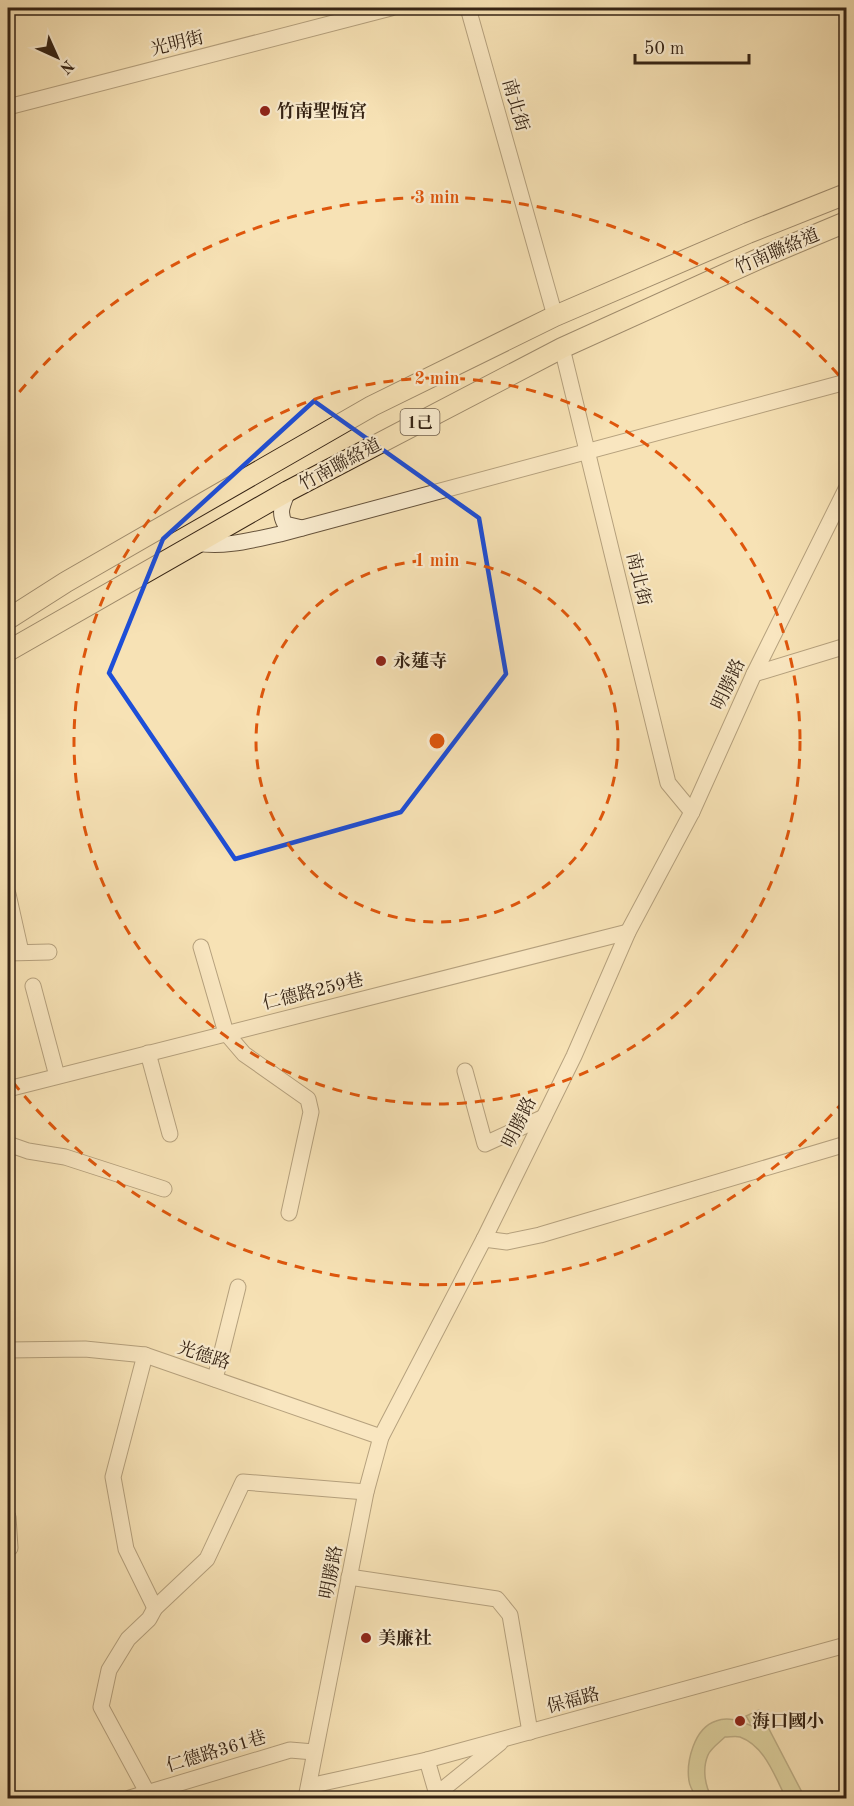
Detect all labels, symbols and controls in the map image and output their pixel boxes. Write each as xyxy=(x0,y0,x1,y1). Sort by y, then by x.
north arrow xyxy=(27,27,87,87)
street label: 光明街 xyxy=(148,27,206,59)
scale bar xyxy=(635,27,749,65)
text: 50 m xyxy=(644,40,684,58)
text: N xyxy=(56,56,76,77)
street label: 南北街 xyxy=(499,76,533,134)
place label: 竹南聖恆宮 xyxy=(277,101,367,121)
marker: 竹南聖恆宮 xyxy=(258,104,272,118)
text: 3 min xyxy=(414,189,460,207)
street label: 竹南聯絡道 xyxy=(732,224,822,278)
text: 2 min xyxy=(414,370,460,388)
road number: 1己 xyxy=(400,409,440,435)
street label: 竹南聯絡道 xyxy=(296,434,384,494)
street label: 南北街 xyxy=(623,550,655,608)
text: 1 min xyxy=(414,552,460,570)
place label: 永蓮寺 xyxy=(393,651,447,671)
marker: 永蓮寺 xyxy=(374,654,388,668)
street label: 明勝路 xyxy=(708,655,748,713)
centre of rings xyxy=(427,731,447,751)
street label: 仁德路259巷 xyxy=(260,969,366,1013)
street label: 明勝路 xyxy=(498,1093,540,1151)
street label: 光德路 xyxy=(175,1337,233,1373)
street label: 明勝路 xyxy=(316,1544,346,1600)
place label: 美廉社 xyxy=(378,1628,432,1648)
marker: 美廉社 xyxy=(359,1631,373,1645)
street label: 保福路 xyxy=(544,1683,602,1717)
place label: 海口國小 xyxy=(752,1711,824,1731)
marker: 海口國小 xyxy=(733,1714,747,1728)
street label: 仁德路361巷 xyxy=(164,1726,268,1776)

